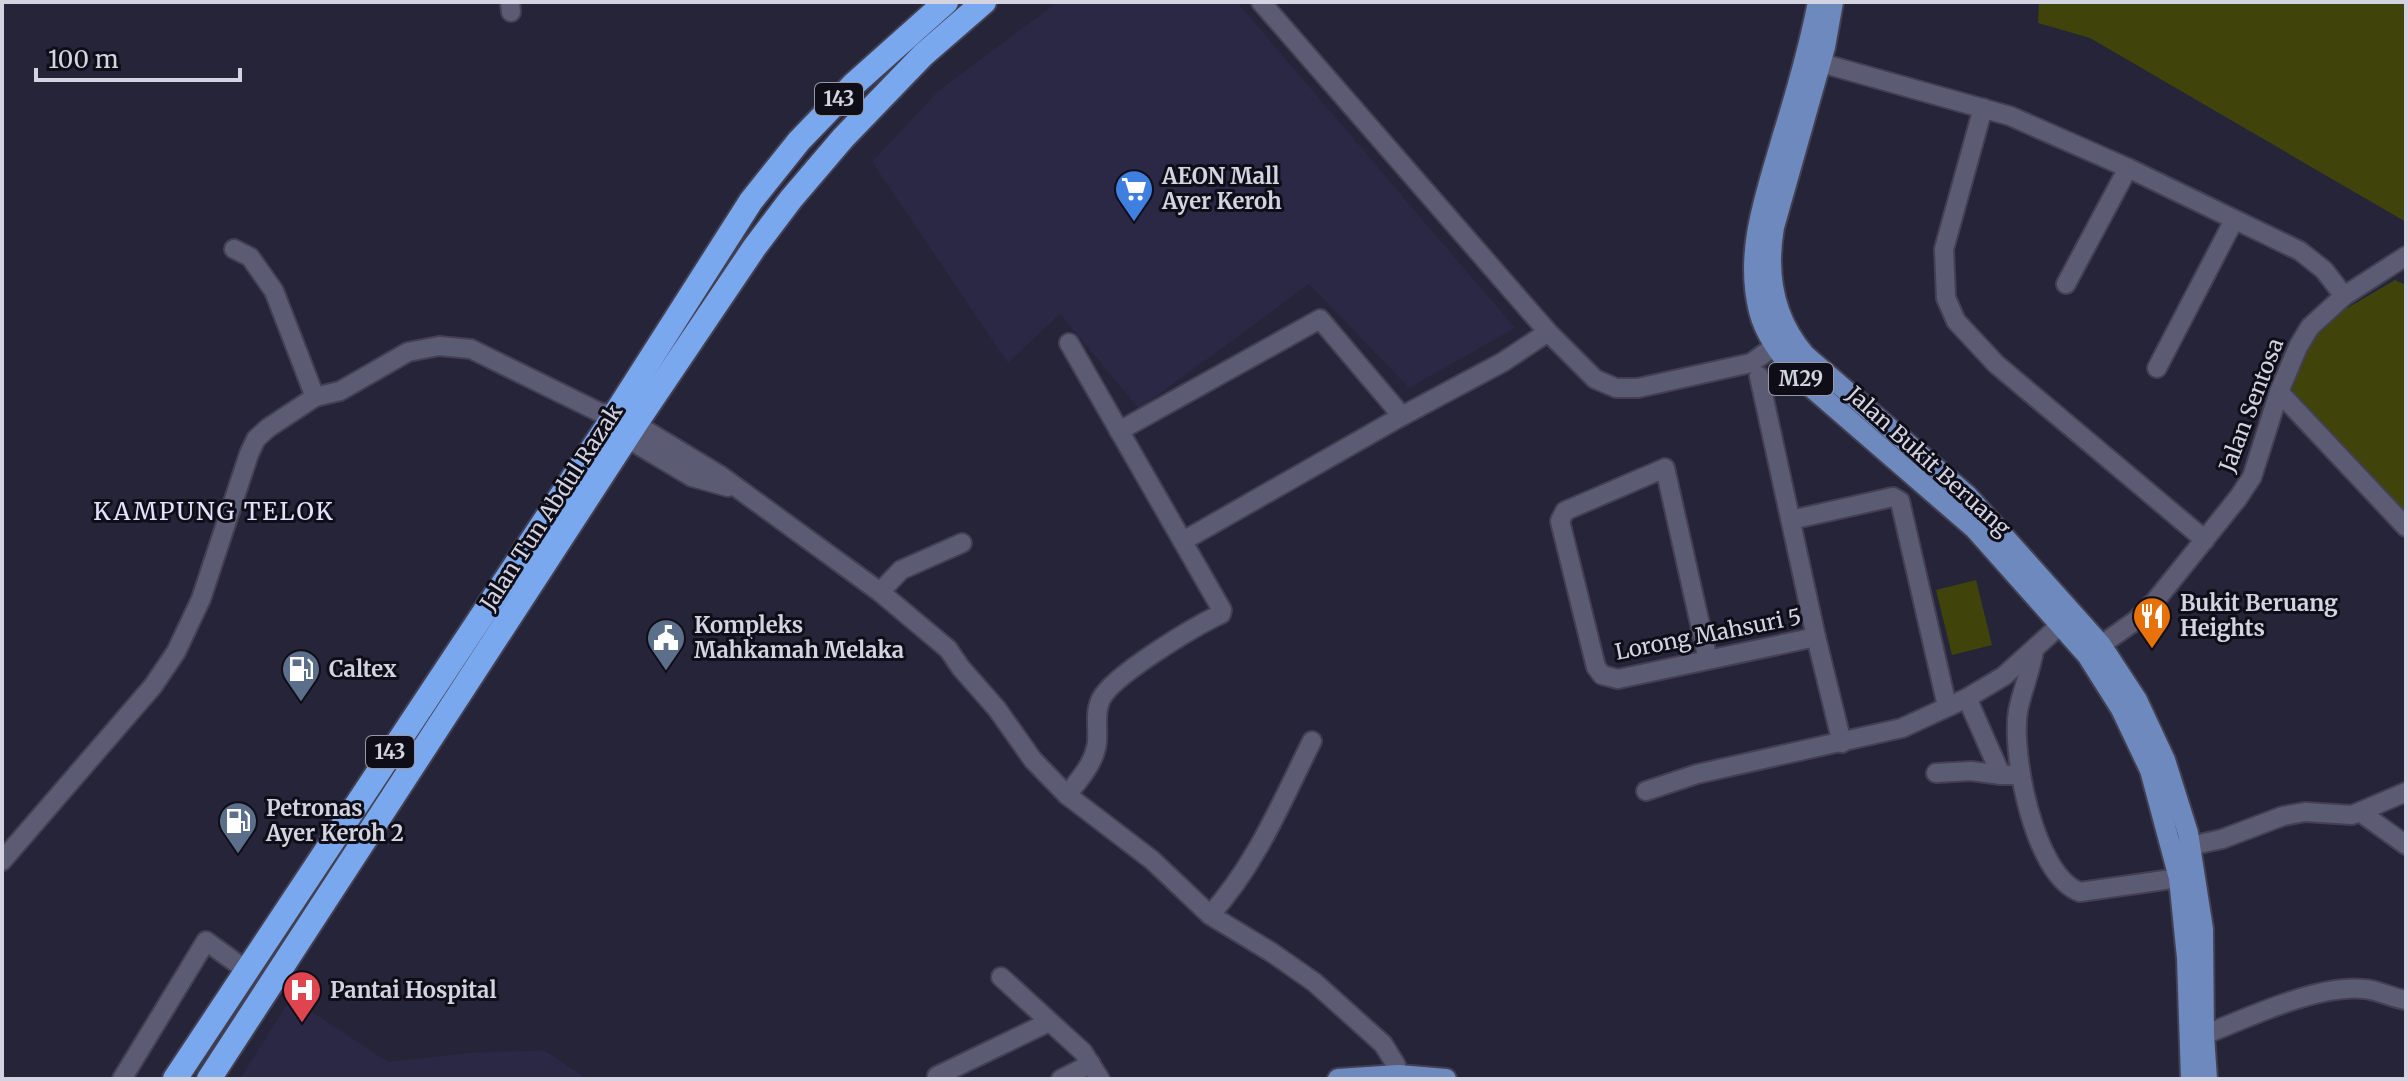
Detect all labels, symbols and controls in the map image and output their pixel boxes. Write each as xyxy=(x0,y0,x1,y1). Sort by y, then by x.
scale bar xyxy=(36,32,240,82)
text: 100 m xyxy=(48,44,119,75)
road number: 143 xyxy=(815,83,863,115)
place label: AEON Mall Ayer Keroh xyxy=(1161,162,1282,215)
supermarket icon: AEON Mall Ayer Keroh xyxy=(1113,168,1155,223)
street label: Jalan Sentosa xyxy=(2212,334,2289,477)
road number: M29 xyxy=(1769,363,1833,395)
street label: Jalan Bukit Beruang xyxy=(1841,379,2017,542)
street label: Jalan Tun Abdul Razak xyxy=(473,399,628,616)
district label: KAMPUNG TELOK xyxy=(93,496,335,527)
place label: Bukit Beruang Heights xyxy=(2180,589,2338,642)
restaurant icon: Bukit Beruang Heights xyxy=(2131,595,2173,650)
street label: Lorong Mahsuri 5 xyxy=(1613,602,1803,666)
place label: Kompleks Mahkamah Melaka xyxy=(694,611,904,664)
public building icon: Kompleks Mahkamah Melaka xyxy=(645,617,687,672)
fuel station icon: Caltex xyxy=(280,648,322,703)
place label: Caltex xyxy=(329,655,397,683)
road number: 143 xyxy=(366,736,414,768)
place label: Petronas Ayer Keroh 2 xyxy=(265,794,404,847)
fuel station icon: Petronas Ayer Keroh 2 xyxy=(217,800,259,855)
hospital icon: Pantai Hospital xyxy=(281,969,323,1024)
place label: Pantai Hospital xyxy=(330,976,497,1004)

